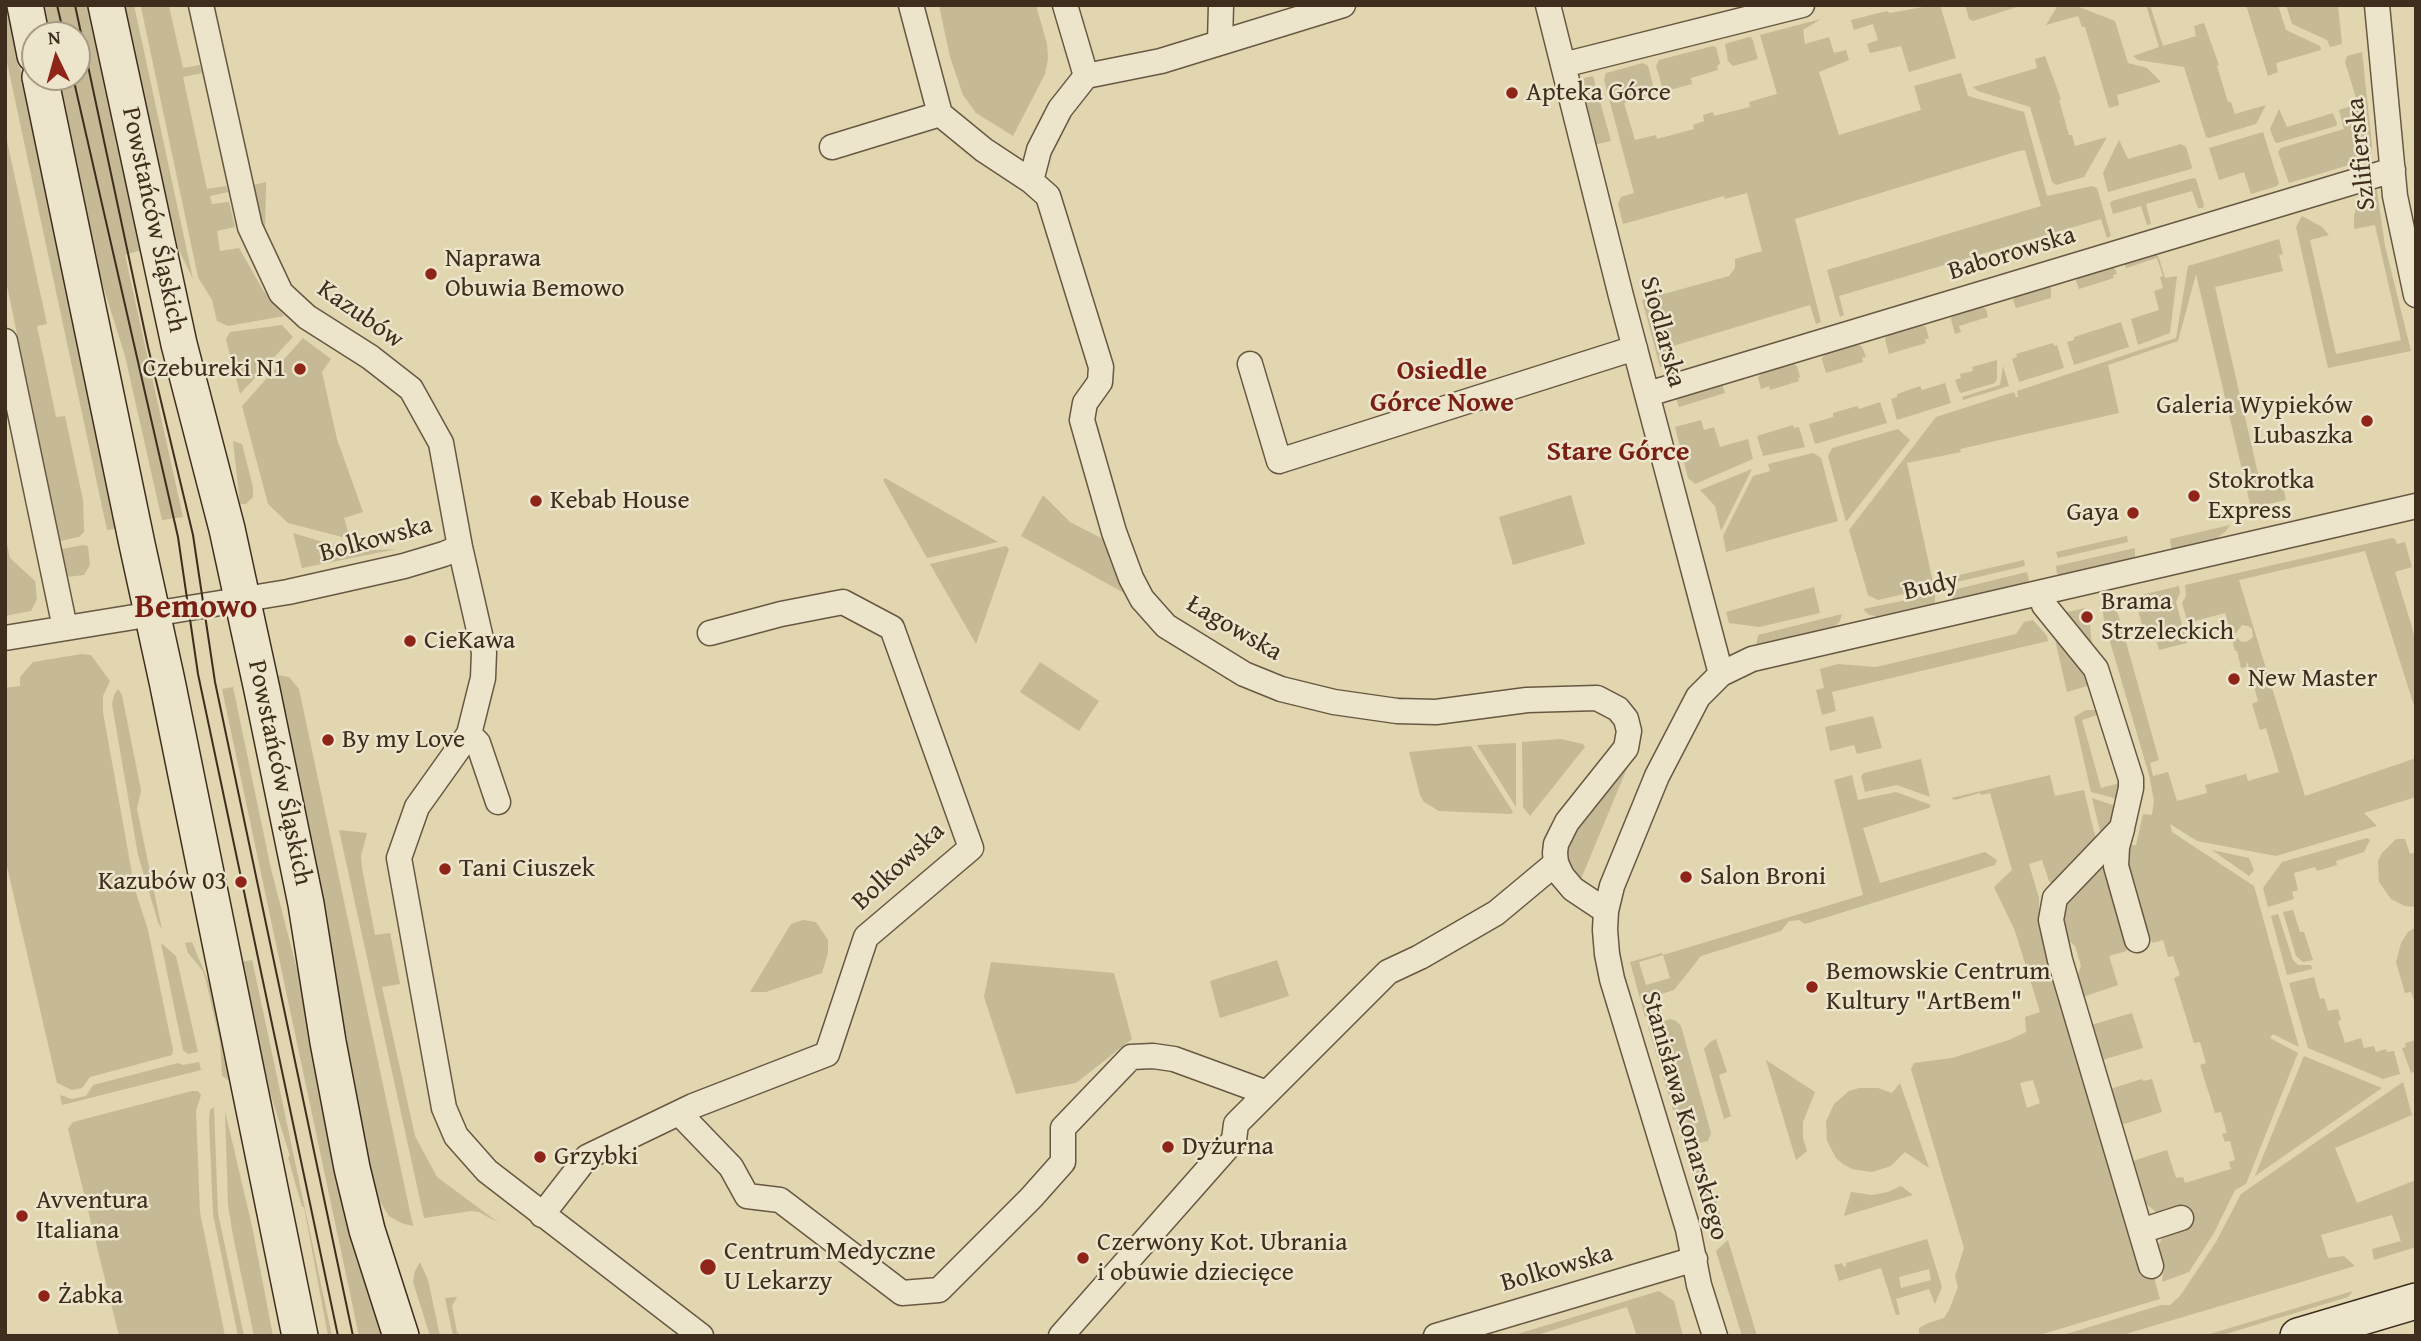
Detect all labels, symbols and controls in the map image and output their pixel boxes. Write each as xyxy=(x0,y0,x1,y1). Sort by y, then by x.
north arrow xyxy=(21,21,91,91)
text: N xyxy=(47,23,62,52)
place label: Apteka Górce xyxy=(1526,77,1671,109)
marker: Apteka Górce xyxy=(1504,85,1520,101)
street label: Szlifierska xyxy=(2341,96,2383,212)
street label: Powstańców Śląskich xyxy=(114,105,192,335)
street label: Baborowska xyxy=(1945,220,2079,288)
place label: Naprawa Obuwia Bemowo xyxy=(445,243,624,304)
marker: Naprawa Obuwia Bemowo xyxy=(423,266,439,282)
street label: Siodlarska xyxy=(1632,273,1692,391)
street label: Kazubów xyxy=(311,274,409,356)
place label: Czebureki N1 xyxy=(143,353,286,385)
district label: Osiedle Górce Nowe xyxy=(1370,355,1514,421)
marker: Czebureki N1 xyxy=(292,361,308,377)
place label: Galeria Wypieków Lubaszka xyxy=(2156,390,2353,452)
marker: Galeria Wypieków Lubaszka xyxy=(2359,413,2375,429)
district label: Stare Górce xyxy=(1546,436,1690,470)
place label: Stokrotka Express xyxy=(2208,465,2315,526)
place label: Kebab House xyxy=(550,485,690,517)
marker: Stokrotka Express xyxy=(2186,488,2202,504)
marker: Kebab House xyxy=(528,493,544,509)
place label: Gaya xyxy=(2067,497,2119,529)
marker: Gaya xyxy=(2125,505,2141,521)
street label: Bolkowska xyxy=(316,510,436,570)
street label: Budy xyxy=(1900,566,1962,608)
place label: Brama Strzeleckich xyxy=(2101,586,2234,648)
district label: Bemowo xyxy=(135,589,257,629)
street label: Łagowska xyxy=(1181,589,1287,669)
marker: Brama Strzeleckich xyxy=(2079,609,2095,625)
place label: CieKawa xyxy=(424,625,515,657)
marker: CieKawa xyxy=(402,633,418,649)
street label: Powstańców Śląskich xyxy=(240,658,318,888)
place label: New Master xyxy=(2248,663,2377,695)
marker: New Master xyxy=(2226,671,2242,687)
place label: By my Love xyxy=(342,724,465,756)
marker: By my Love xyxy=(320,732,336,748)
street label: Bolkowska xyxy=(846,816,952,918)
place label: Tani Ciuszek xyxy=(459,853,595,885)
marker: Tani Ciuszek xyxy=(437,861,453,877)
place label: Salon Broni xyxy=(1700,861,1826,893)
place label: Kazubów 03 xyxy=(98,866,227,898)
marker: Salon Broni xyxy=(1678,869,1694,885)
marker: Kazubów 03 xyxy=(233,874,249,890)
place label: Bemowskie Centrum Kultury "ArtBem" xyxy=(1826,956,2050,1018)
marker: Bemowskie Centrum Kultury "ArtBem" xyxy=(1804,979,1820,995)
street label: Stanisława Konarskiego xyxy=(1634,988,1734,1244)
place label: Dyżurna xyxy=(1182,1131,1274,1163)
marker: Dyżurna xyxy=(1160,1139,1176,1155)
place label: Grzybki xyxy=(554,1141,638,1173)
marker: Grzybki xyxy=(532,1149,548,1165)
place label: Avventura Italiana xyxy=(36,1185,149,1246)
marker: Avventura Italiana xyxy=(14,1208,30,1224)
place label: Czerwony Kot. Ubrania i obuwie dziecięce xyxy=(1097,1227,1347,1288)
place label: Centrum Medyczne U Lekarzy xyxy=(724,1236,936,1298)
street label: Bolkowska xyxy=(1497,1238,1617,1300)
marker: Czerwony Kot. Ubrania i obuwie dziecięce xyxy=(1075,1250,1091,1266)
marker: Centrum Medyczne U Lekarzy xyxy=(698,1257,718,1277)
place label: Żabka xyxy=(58,1280,123,1312)
marker: Żabka xyxy=(36,1288,52,1304)

